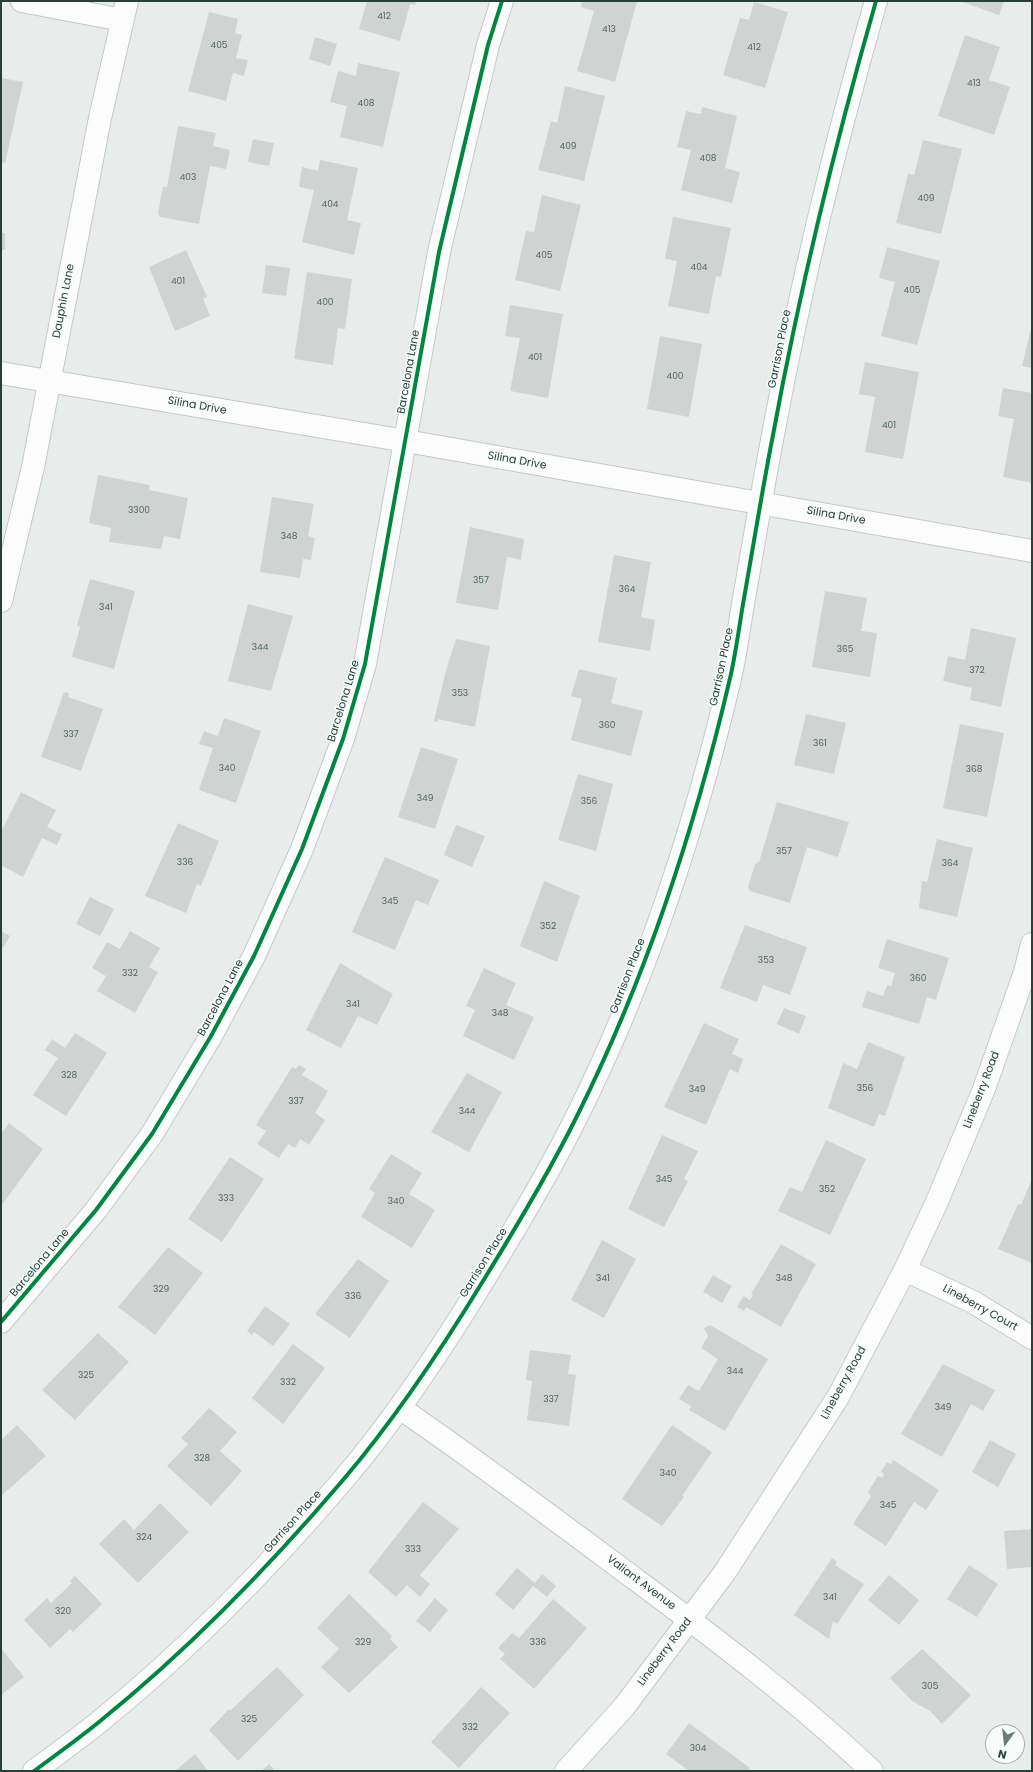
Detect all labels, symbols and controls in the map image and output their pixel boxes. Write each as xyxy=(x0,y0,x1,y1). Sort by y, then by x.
house number: 412 xyxy=(377,12,391,22)
house number: 413 xyxy=(602,25,616,35)
house number: 405 xyxy=(211,41,227,51)
house number: 412 xyxy=(747,43,761,53)
house number: 413 xyxy=(967,79,981,89)
house number: 408 xyxy=(358,99,374,109)
house number: 409 xyxy=(560,142,576,152)
house number: 408 xyxy=(700,154,716,164)
house number: 403 xyxy=(180,173,196,183)
house number: 409 xyxy=(918,194,934,204)
house number: 404 xyxy=(322,200,338,210)
house number: 405 xyxy=(536,251,552,261)
street label: Dauphin Lane xyxy=(50,263,78,339)
house number: 404 xyxy=(691,263,707,273)
house number: 401 xyxy=(171,277,185,287)
house number: 405 xyxy=(904,286,920,296)
house number: 400 xyxy=(317,298,333,308)
street label: Garrison Place xyxy=(766,309,794,389)
street label: Barcelona Lane xyxy=(395,329,423,415)
house number: 401 xyxy=(528,353,542,363)
house number: 400 xyxy=(667,372,683,382)
street label: Silina Drive xyxy=(167,394,227,418)
house number: 401 xyxy=(882,421,896,431)
street label: Silina Drive xyxy=(487,449,547,473)
street label: Silina Drive xyxy=(806,504,866,528)
house number: 3300 xyxy=(128,506,150,516)
house number: 348 xyxy=(281,532,297,542)
house number: 357 xyxy=(473,576,489,586)
house number: 364 xyxy=(619,585,635,595)
house number: 341 xyxy=(99,603,113,613)
street label: Garrison Place xyxy=(707,627,737,707)
house number: 344 xyxy=(252,643,268,653)
house number: 365 xyxy=(837,645,853,655)
street label: Barcelona Lane xyxy=(325,658,363,744)
house number: 372 xyxy=(969,666,985,676)
house number: 353 xyxy=(452,689,468,699)
house number: 360 xyxy=(599,721,615,731)
house number: 337 xyxy=(63,730,79,740)
house number: 361 xyxy=(813,739,827,749)
house number: 340 xyxy=(219,764,235,774)
house number: 368 xyxy=(966,765,982,775)
house number: 349 xyxy=(417,794,433,804)
house number: 356 xyxy=(581,797,597,807)
house number: 357 xyxy=(776,847,792,857)
house number: 336 xyxy=(177,858,193,868)
house number: 364 xyxy=(942,859,958,869)
house number: 345 xyxy=(382,897,398,907)
house number: 352 xyxy=(540,922,556,932)
street label: Garrison Place xyxy=(608,936,648,1016)
house number: 353 xyxy=(758,956,774,966)
street label: Barcelona Lane xyxy=(195,957,247,1039)
house number: 332 xyxy=(122,969,138,979)
house number: 360 xyxy=(910,974,926,984)
house number: 341 xyxy=(346,1000,360,1010)
house number: 348 xyxy=(492,1009,508,1019)
street label: Lineberry Road xyxy=(961,1050,1003,1130)
house number: 328 xyxy=(61,1071,77,1081)
house number: 356 xyxy=(857,1084,873,1094)
house number: 349 xyxy=(689,1085,705,1095)
house number: 337 xyxy=(288,1097,304,1107)
house number: 344 xyxy=(459,1107,475,1117)
house number: 345 xyxy=(656,1175,672,1185)
house number: 352 xyxy=(819,1185,835,1195)
house number: 333 xyxy=(218,1194,234,1204)
house number: 340 xyxy=(388,1197,404,1207)
street label: Barcelona Lane xyxy=(8,1226,72,1300)
street label: Garrison Place xyxy=(457,1226,511,1300)
house number: 341 xyxy=(596,1274,610,1284)
house number: 348 xyxy=(776,1274,792,1284)
street label: Lineberry Court xyxy=(940,1282,1020,1334)
house number: 329 xyxy=(153,1285,169,1295)
house number: 336 xyxy=(345,1292,361,1302)
street label: Lineberry Road xyxy=(818,1344,870,1422)
house number: 344 xyxy=(727,1367,743,1377)
house number: 325 xyxy=(78,1371,94,1381)
house number: 332 xyxy=(280,1378,296,1388)
house number: 337 xyxy=(543,1395,559,1405)
house number: 349 xyxy=(935,1403,951,1413)
house number: 328 xyxy=(194,1454,210,1464)
house number: 340 xyxy=(660,1469,676,1479)
street label: Garrison Place xyxy=(261,1488,325,1556)
house number: 345 xyxy=(880,1501,896,1511)
house number: 324 xyxy=(136,1533,152,1543)
house number: 333 xyxy=(405,1545,421,1555)
street label: Valiant Avenue xyxy=(604,1553,678,1613)
house number: 341 xyxy=(823,1593,837,1603)
house number: 320 xyxy=(55,1607,71,1617)
street label: Lineberry Road xyxy=(635,1615,695,1689)
house number: 329 xyxy=(355,1638,371,1648)
house number: 336 xyxy=(530,1638,546,1648)
house number: 305 xyxy=(922,1682,938,1692)
house number: 325 xyxy=(241,1715,257,1725)
house number: 332 xyxy=(462,1723,478,1733)
north arrow xyxy=(985,1724,1025,1764)
house number: 304 xyxy=(690,1744,706,1754)
text: N xyxy=(996,1746,1008,1763)

